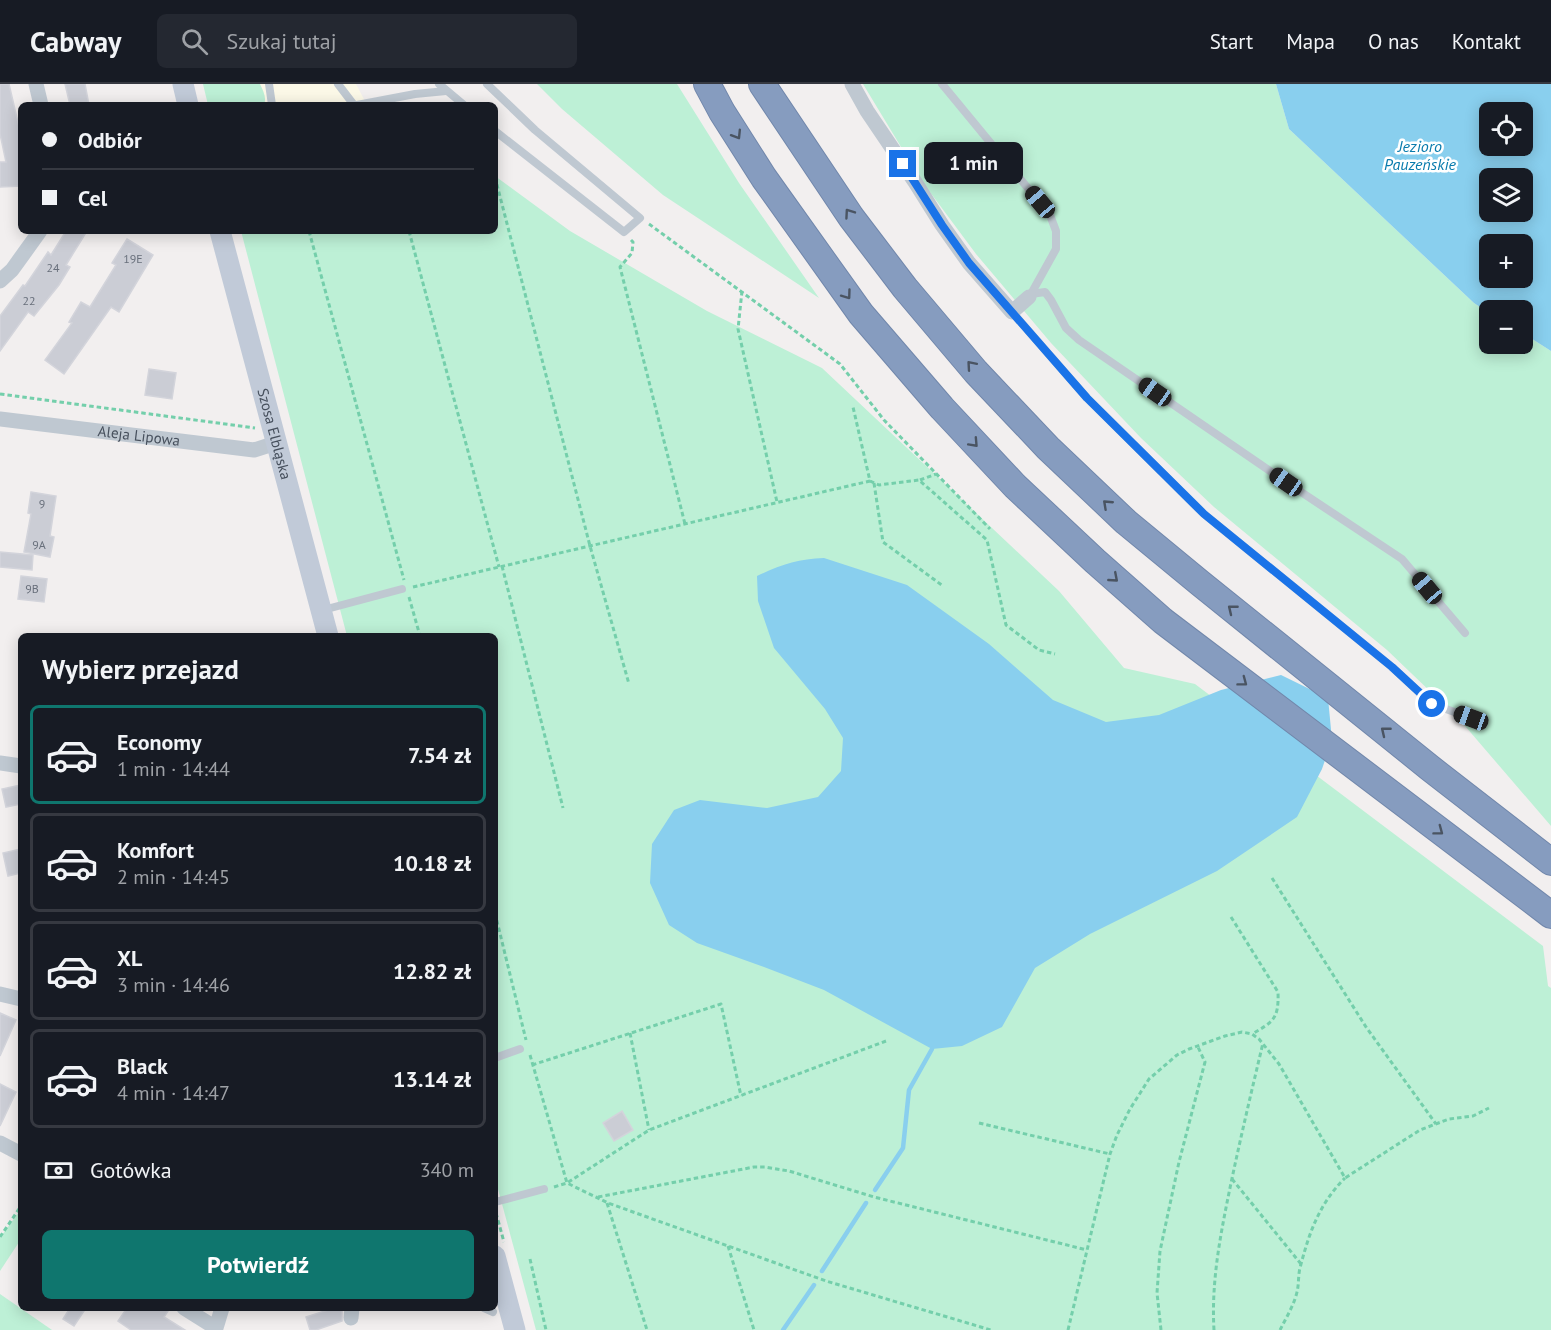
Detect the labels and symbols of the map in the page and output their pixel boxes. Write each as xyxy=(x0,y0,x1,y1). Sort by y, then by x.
one-way arrow xyxy=(729,129,741,139)
water label: Jezioro Pauzeńskie xyxy=(1384,136,1457,174)
callout: 1 min xyxy=(924,143,1023,185)
route end xyxy=(889,150,916,177)
car xyxy=(1022,182,1058,222)
one-way arrow xyxy=(845,209,856,220)
house number: 19E xyxy=(123,251,143,266)
house number: 24 xyxy=(46,260,60,275)
one-way arrow xyxy=(840,289,851,300)
house number: 22 xyxy=(22,293,36,308)
one-way arrow xyxy=(967,361,978,372)
car xyxy=(1135,374,1175,410)
street label: Szosa Elbląska xyxy=(253,386,296,481)
street label: Aleja Lipowa xyxy=(97,421,181,450)
one-way arrow xyxy=(967,435,978,446)
car xyxy=(1266,464,1306,500)
house number: 9 xyxy=(39,496,45,511)
one-way arrow xyxy=(1103,501,1114,512)
house number: 9A xyxy=(32,537,46,552)
car xyxy=(1409,568,1445,608)
one-way arrow xyxy=(1108,571,1118,582)
house number: 9B xyxy=(25,581,39,596)
one-way arrow xyxy=(1228,606,1239,617)
one-way arrow xyxy=(1236,674,1247,685)
route start xyxy=(1418,690,1445,717)
car xyxy=(1451,703,1491,733)
one-way arrow xyxy=(1380,728,1391,739)
one-way arrow xyxy=(1433,824,1444,835)

